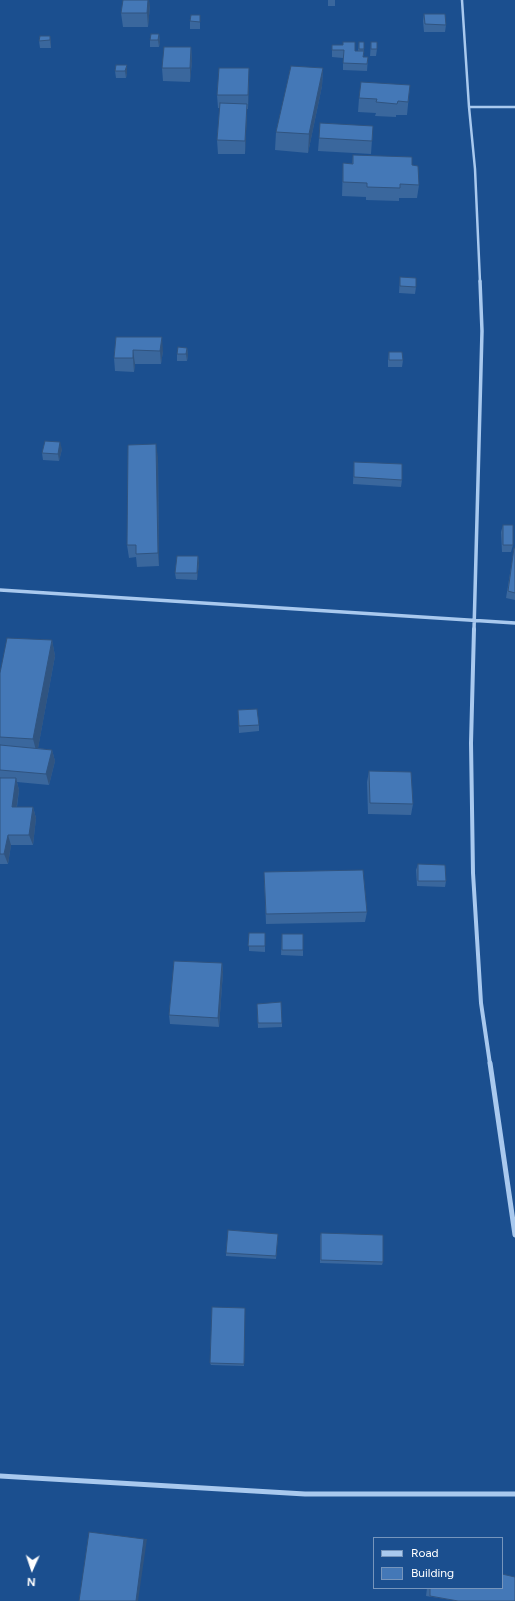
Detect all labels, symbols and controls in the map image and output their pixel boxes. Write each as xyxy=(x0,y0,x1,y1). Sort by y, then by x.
legend xyxy=(373,1537,503,1589)
text: Road xyxy=(411,1546,439,1560)
north arrow xyxy=(12,1549,52,1589)
text: Building xyxy=(411,1566,454,1580)
text: N xyxy=(27,1575,36,1588)

